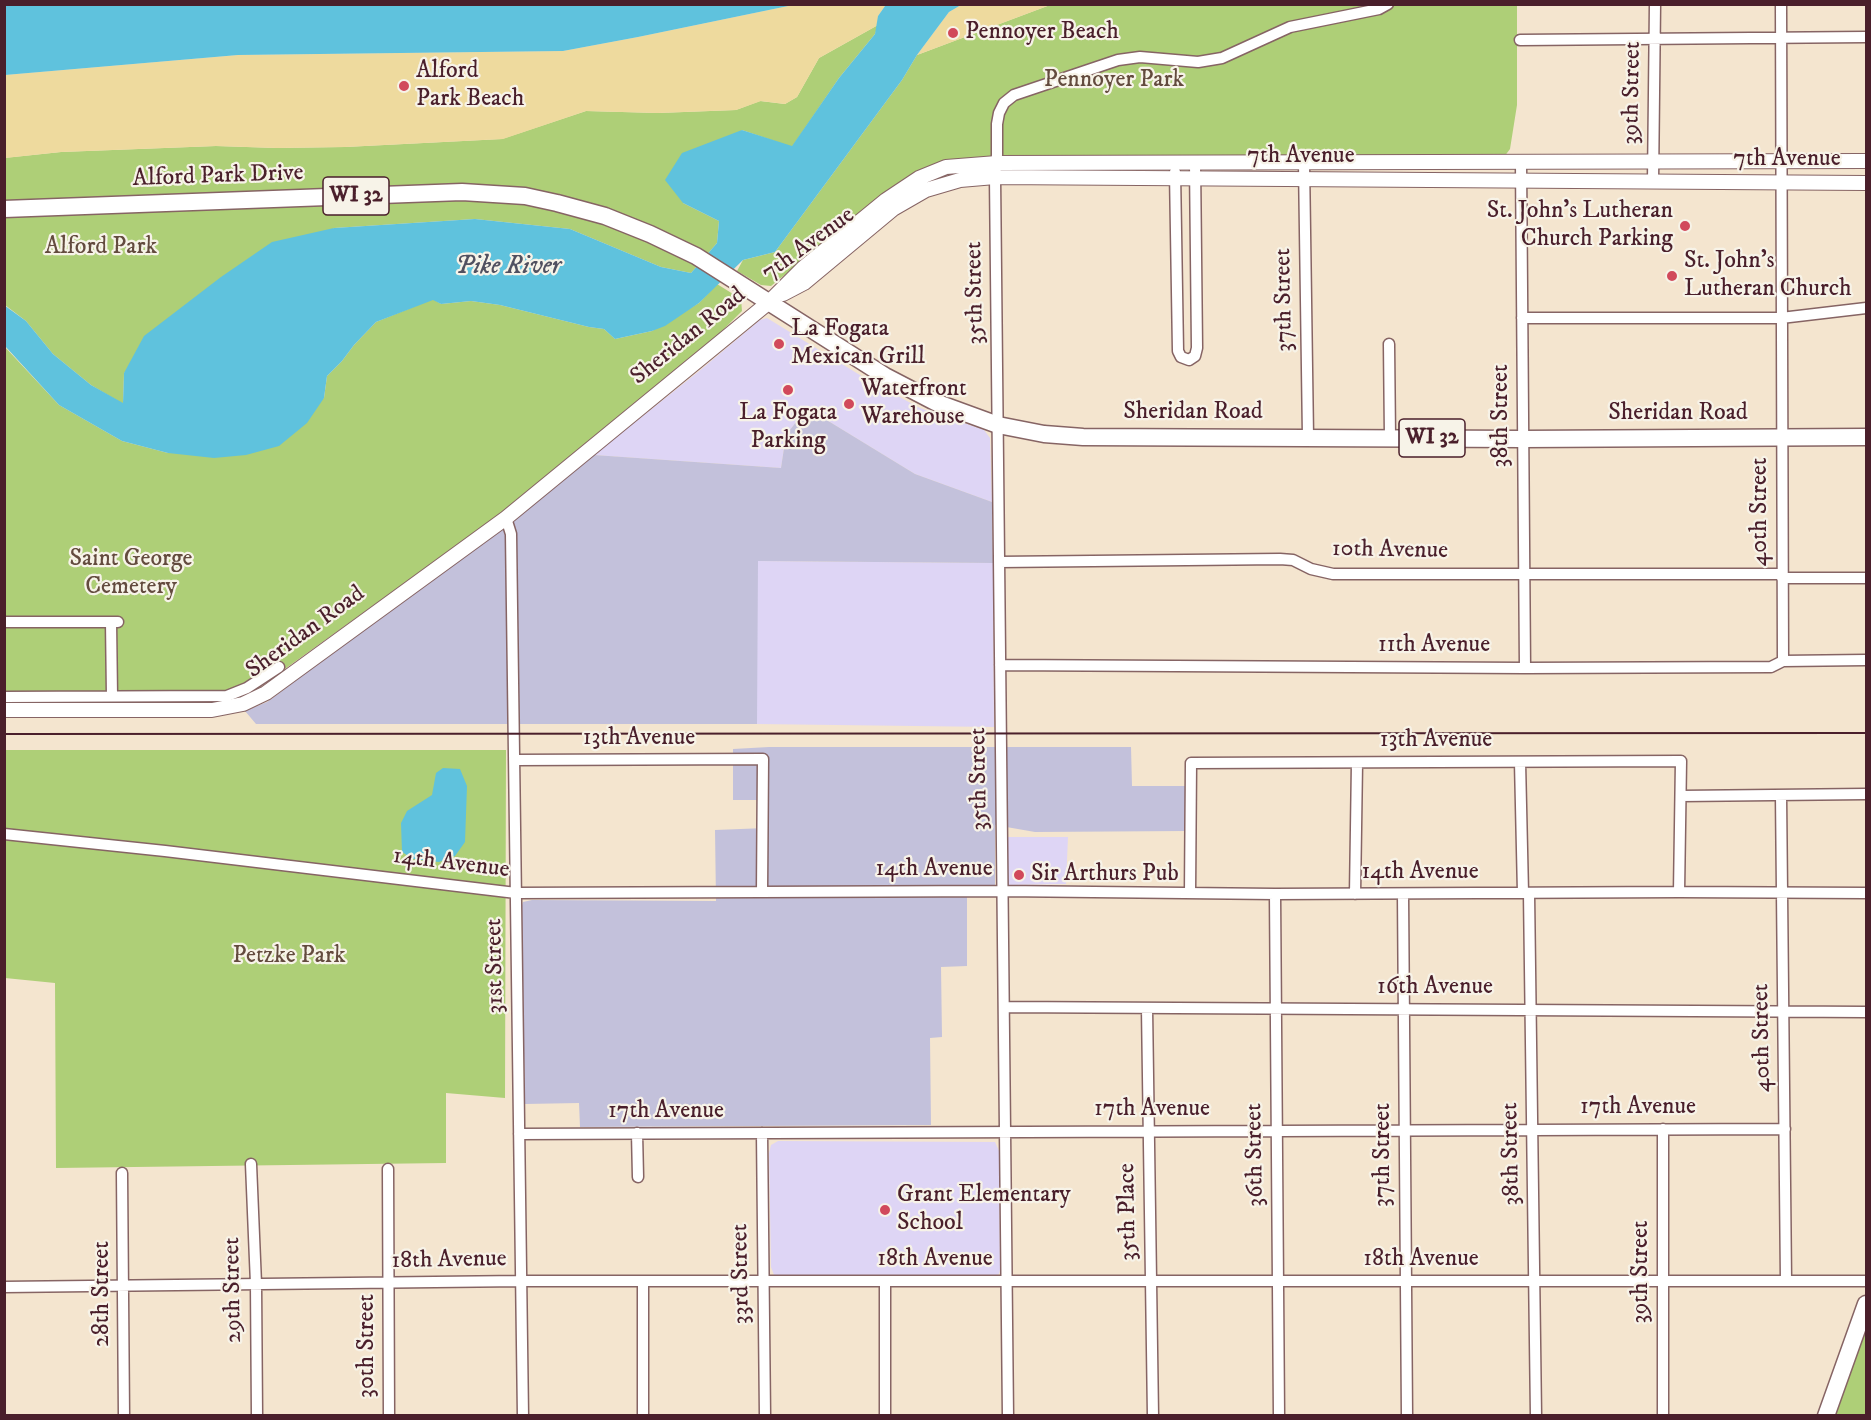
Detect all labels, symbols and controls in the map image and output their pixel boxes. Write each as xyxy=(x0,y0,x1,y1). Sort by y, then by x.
place label: Pennoyer Beach xyxy=(965,19,1119,47)
marker: Pennoyer Beach xyxy=(946,26,960,40)
street label: 39th Street xyxy=(1618,41,1648,145)
place label: Alford Park Beach xyxy=(416,58,524,114)
park label: Pennoyer Park xyxy=(1044,67,1184,95)
marker: Alford Park Beach xyxy=(397,79,411,93)
street label: 7th Avenue xyxy=(1247,143,1355,171)
street label: 7th Avenue xyxy=(1733,146,1841,174)
street label: Alford Park Drive xyxy=(132,160,304,194)
road number: WI 32 xyxy=(323,177,389,215)
place label: St. John's Lutheran Church Parking xyxy=(1487,198,1673,254)
street label: 7th Avenue xyxy=(757,202,861,288)
marker: St. John's Lutheran Church Parking xyxy=(1678,219,1692,233)
park label: Alford Park xyxy=(45,234,157,262)
street label: 35th Street xyxy=(961,241,991,345)
street label: 37th Street xyxy=(1270,248,1300,352)
place label: St. John's Lutheran Church xyxy=(1684,248,1852,304)
water label: Pike River xyxy=(455,252,561,284)
marker: St. John's Lutheran Church xyxy=(1665,269,1679,283)
street label: Sheridan Road xyxy=(626,282,752,392)
place label: La Fogata Mexican Grill xyxy=(791,316,925,372)
marker: La Fogata Mexican Grill xyxy=(772,337,786,351)
street label: 38th Street xyxy=(1488,364,1516,468)
place label: Waterfront Warehouse xyxy=(861,376,967,432)
marker: La Fogata Parking xyxy=(781,383,795,397)
marker: Waterfront Warehouse xyxy=(842,397,856,411)
street label: Sheridan Road xyxy=(1123,399,1263,427)
place label: La Fogata Parking xyxy=(739,400,837,456)
street label: Sheridan Road xyxy=(1608,400,1748,428)
road number: WI 32 xyxy=(1399,419,1465,457)
street label: 40th Street xyxy=(1747,458,1775,566)
street label: 10th Avenue xyxy=(1332,536,1448,566)
park label: Saint George Cemetery xyxy=(69,546,193,602)
street label: Sheridan Road xyxy=(241,580,371,686)
street label: 11th Avenue xyxy=(1378,632,1490,660)
street label: 13th Avenue xyxy=(583,725,695,753)
street label: 35th Street xyxy=(965,727,995,831)
street label: 13th Avenue xyxy=(1380,727,1492,755)
street label: 14th Avenue xyxy=(391,843,511,885)
street label: 14th Avenue xyxy=(875,856,993,884)
street label: 14th Avenue xyxy=(1361,859,1479,887)
place label: Sir Arthurs Pub xyxy=(1031,861,1179,889)
marker: Sir Arthurs Pub xyxy=(1012,868,1026,882)
street label: 31st Street xyxy=(481,918,511,1014)
park label: Petzke Park xyxy=(232,943,346,971)
street label: 16th Avenue xyxy=(1377,974,1493,1002)
street label: 40th Street xyxy=(1748,983,1778,1093)
street label: 17th Avenue xyxy=(1580,1094,1696,1122)
street label: 17th Avenue xyxy=(1094,1096,1210,1124)
street label: 17th Avenue xyxy=(608,1098,724,1126)
street label: 38th Street xyxy=(1497,1102,1527,1206)
street label: 36th Street xyxy=(1241,1103,1271,1207)
street label: 37th Street xyxy=(1370,1103,1398,1207)
street label: 35th Place xyxy=(1114,1163,1144,1261)
place label: Grant Elementary School xyxy=(897,1182,1071,1238)
marker: Grant Elementary School xyxy=(878,1203,892,1217)
street label: 39th Street xyxy=(1628,1220,1656,1324)
street label: 33rd Street xyxy=(727,1223,757,1325)
street label: 29th Street xyxy=(219,1237,249,1343)
street label: 28th Street xyxy=(89,1241,117,1347)
street label: 18th Avenue xyxy=(391,1246,507,1276)
street label: 18th Avenue xyxy=(877,1246,993,1274)
street label: 18th Avenue xyxy=(1363,1246,1479,1274)
street label: 30th Street xyxy=(354,1294,382,1398)

